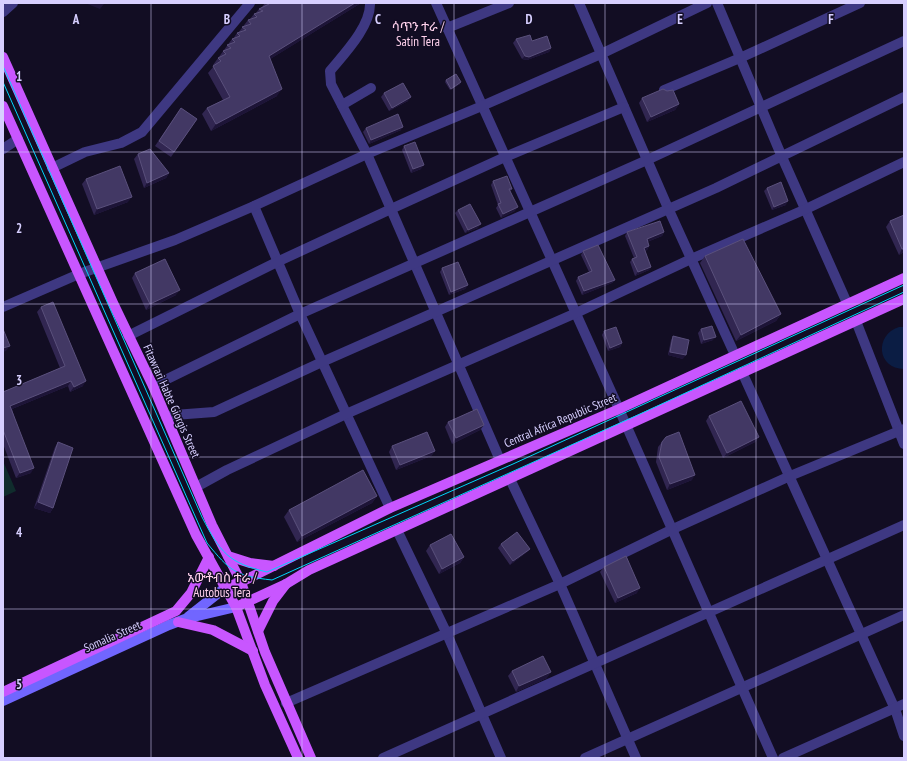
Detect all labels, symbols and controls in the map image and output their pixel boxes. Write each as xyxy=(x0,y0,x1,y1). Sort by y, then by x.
text: A xyxy=(72,11,80,28)
text: B xyxy=(224,11,230,28)
text: C xyxy=(375,11,381,28)
text: D xyxy=(526,11,533,28)
text: E xyxy=(677,11,683,28)
text: F xyxy=(828,11,834,28)
district label: ሳጥን ተራ / Satin Tera xyxy=(392,18,445,50)
text: 1 xyxy=(16,68,22,85)
text: 2 xyxy=(16,220,22,237)
street label: Fitawrari Habte Giorgis Street xyxy=(140,342,204,461)
text: 3 xyxy=(16,372,22,389)
street label: Central Africa Republic Street xyxy=(501,389,619,451)
text: 4 xyxy=(16,524,23,541)
district label: አውቶብስ ተራ / Autobus Tera xyxy=(187,569,258,601)
street label: Somalia Street xyxy=(81,617,143,655)
text: 5 xyxy=(16,676,22,693)

